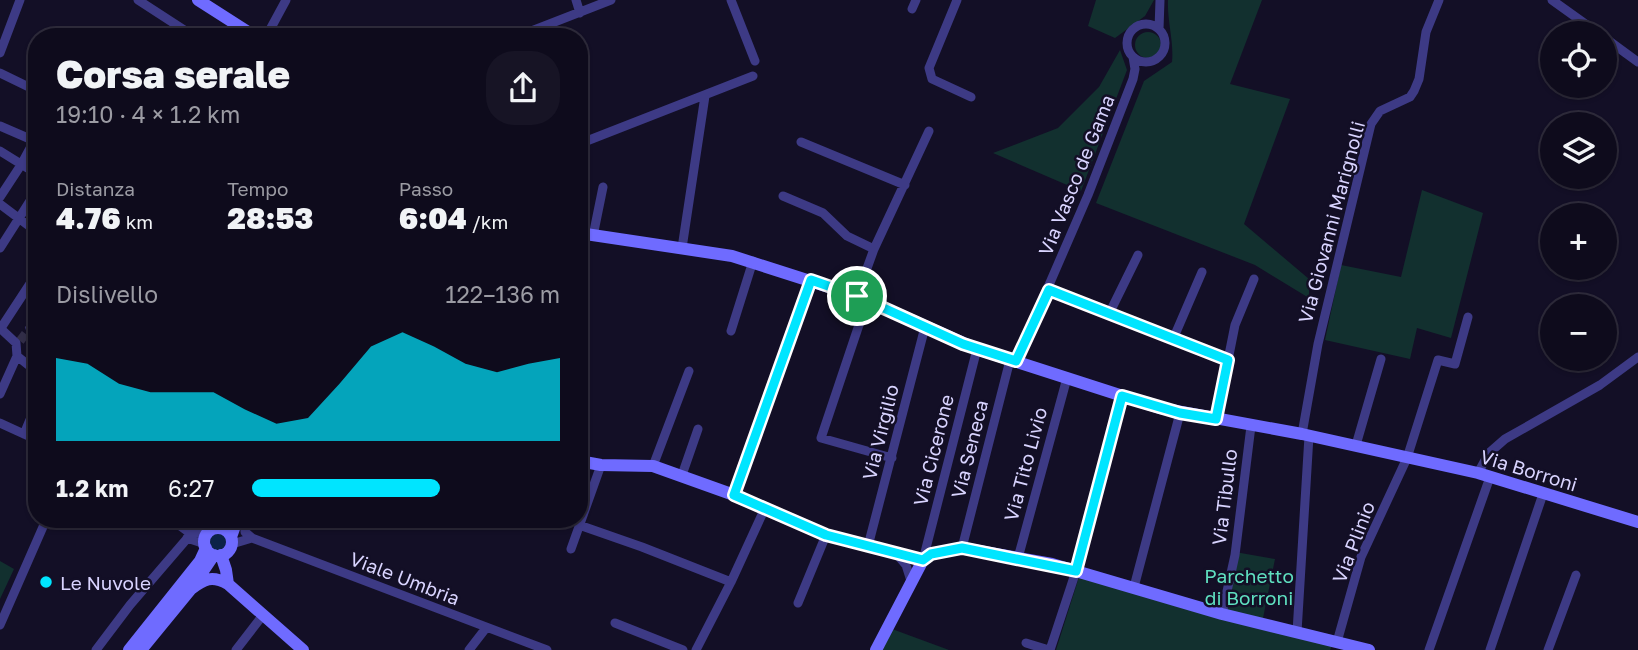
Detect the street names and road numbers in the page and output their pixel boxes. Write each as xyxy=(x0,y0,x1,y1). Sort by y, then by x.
street label: Via Vasco de Gama xyxy=(1033,91,1119,259)
street label: Via Giovanni Marignolli xyxy=(1293,118,1369,326)
street label: Via Virgilio xyxy=(857,382,903,482)
street label: Via Cicerone xyxy=(908,392,958,508)
street label: Via Seneca xyxy=(946,398,992,500)
street label: Via Tito Livio xyxy=(999,405,1051,523)
street label: Via Borroni xyxy=(1478,444,1580,496)
street label: Via Tibullo xyxy=(1207,448,1241,546)
street label: Via Plinio xyxy=(1327,498,1379,586)
street label: Viale Umbria xyxy=(347,547,463,609)

